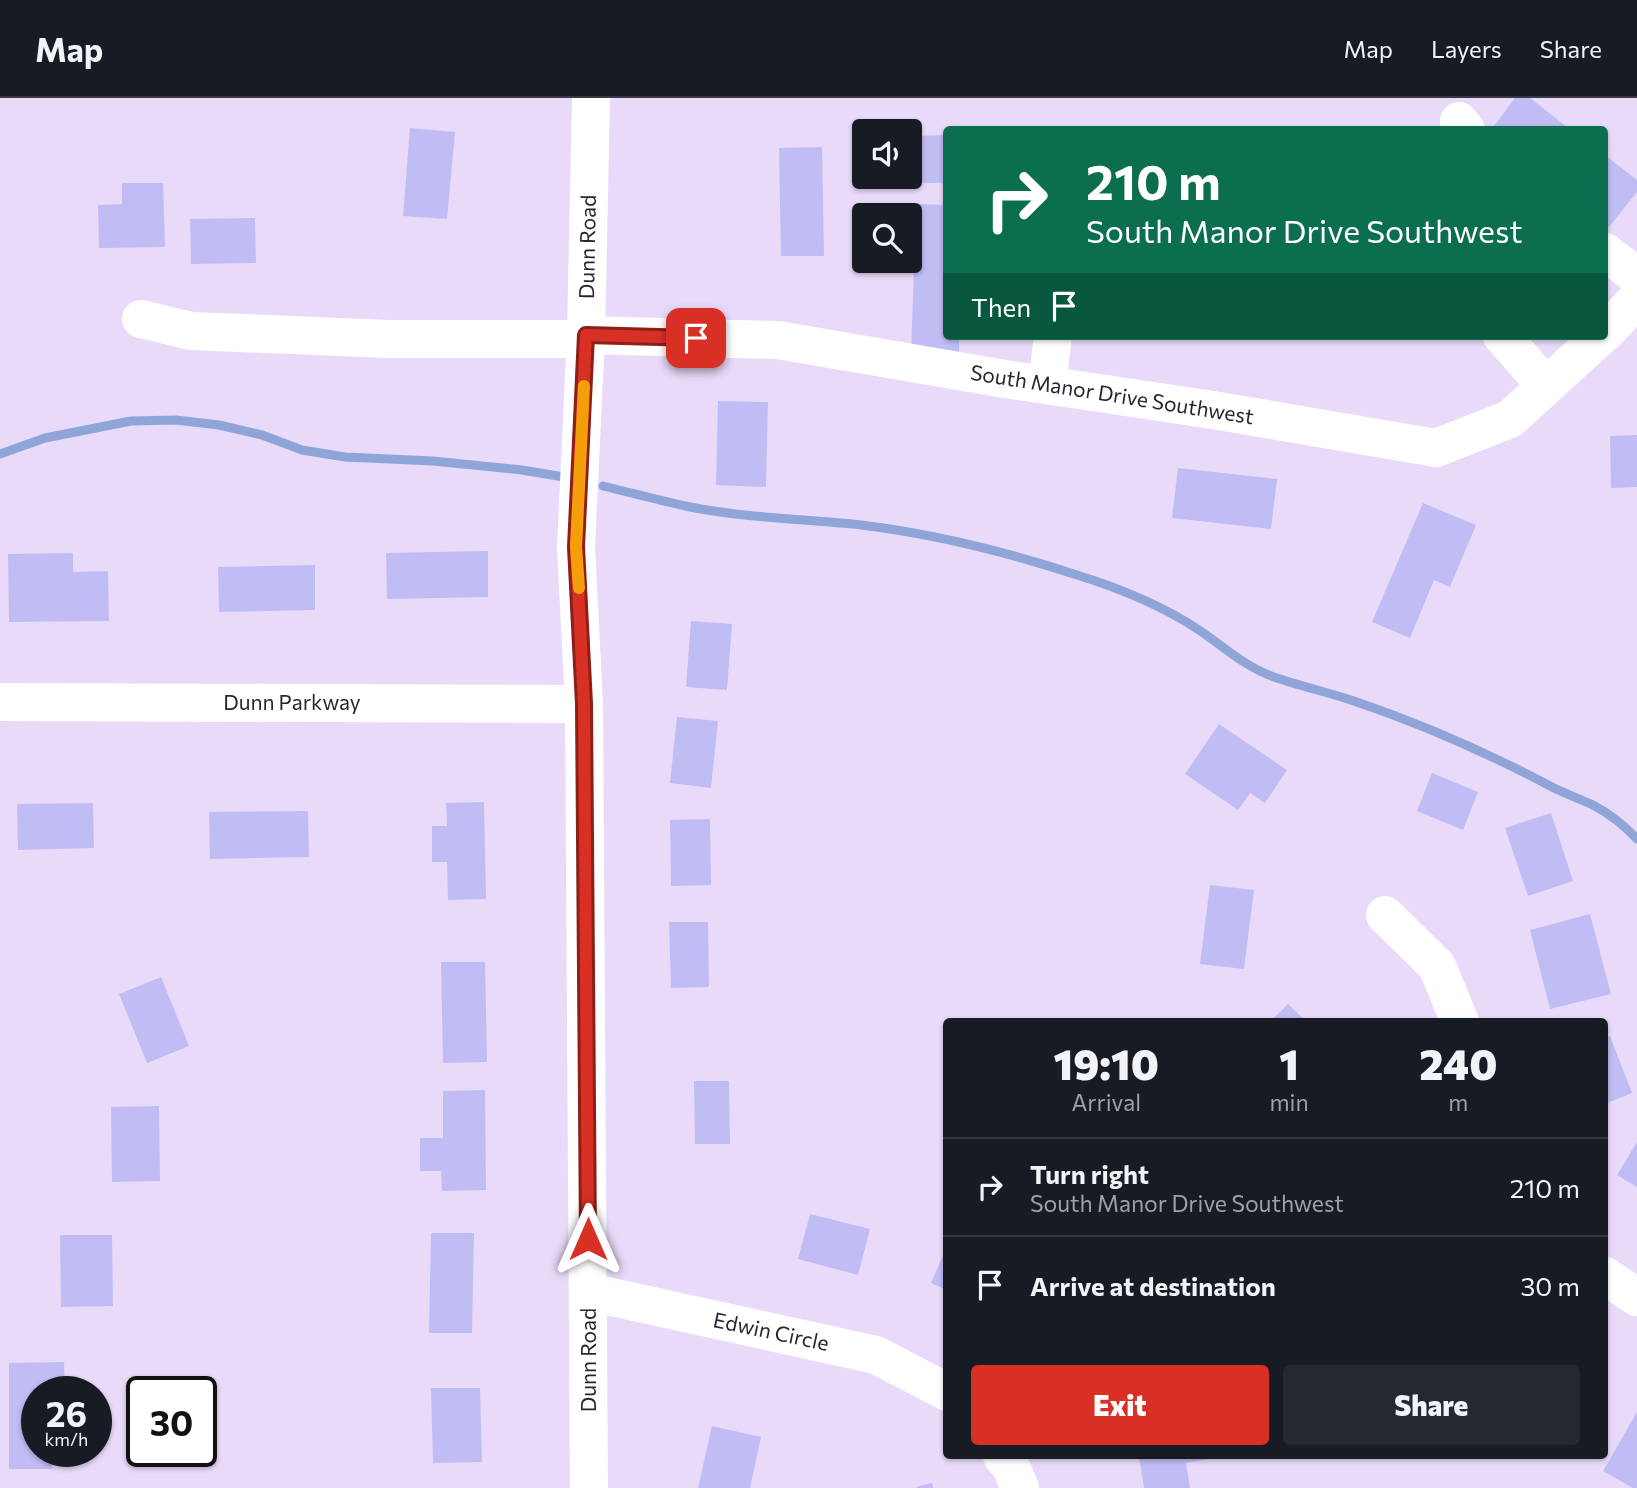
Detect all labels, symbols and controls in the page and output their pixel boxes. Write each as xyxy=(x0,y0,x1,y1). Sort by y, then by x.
text: Map xyxy=(35,28,103,69)
text: Map xyxy=(1344,34,1393,63)
text: Layers xyxy=(1431,34,1502,63)
text: Share xyxy=(1540,34,1602,63)
map controls xyxy=(852,119,922,273)
button: sound xyxy=(852,119,922,189)
text: 210 m xyxy=(1086,150,1221,210)
icon: right xyxy=(971,154,1062,245)
street label: Dunn Road xyxy=(573,195,600,299)
button: search xyxy=(852,203,922,273)
text: South Manor Drive Southwest xyxy=(1086,210,1523,250)
icon: arrive xyxy=(1045,287,1083,325)
text: Then xyxy=(971,291,1031,322)
pin xyxy=(666,308,726,368)
icon: arrive xyxy=(677,319,715,357)
street label: South Manor Drive Southwest xyxy=(969,359,1256,428)
street label: Dunn Parkway xyxy=(223,689,361,714)
text: 19:10 xyxy=(1054,1037,1159,1089)
text: 1 xyxy=(1279,1037,1299,1089)
text: 240 xyxy=(1419,1037,1497,1089)
text: Arrival xyxy=(1071,1088,1141,1116)
text: min xyxy=(1270,1088,1309,1116)
text: m xyxy=(1448,1088,1468,1116)
text: Turn right xyxy=(1030,1158,1149,1189)
icon: right xyxy=(971,1168,1009,1206)
text: 210 m xyxy=(1510,1172,1580,1203)
text: South Manor Drive Southwest xyxy=(1030,1189,1344,1217)
position arrow xyxy=(551,1202,625,1276)
icon: arrive xyxy=(971,1266,1009,1304)
text: Arrive at destination xyxy=(1030,1270,1276,1301)
text: 30 m xyxy=(1521,1270,1580,1301)
street label: Edwin Circle xyxy=(711,1306,831,1355)
street label: Dunn Road xyxy=(575,1308,600,1412)
button: Exit xyxy=(971,1365,1269,1445)
button: Share xyxy=(1283,1365,1580,1445)
speed limit sign: 30 xyxy=(126,1376,217,1467)
text: 26 xyxy=(46,1391,87,1434)
text: km/h xyxy=(45,1428,88,1450)

